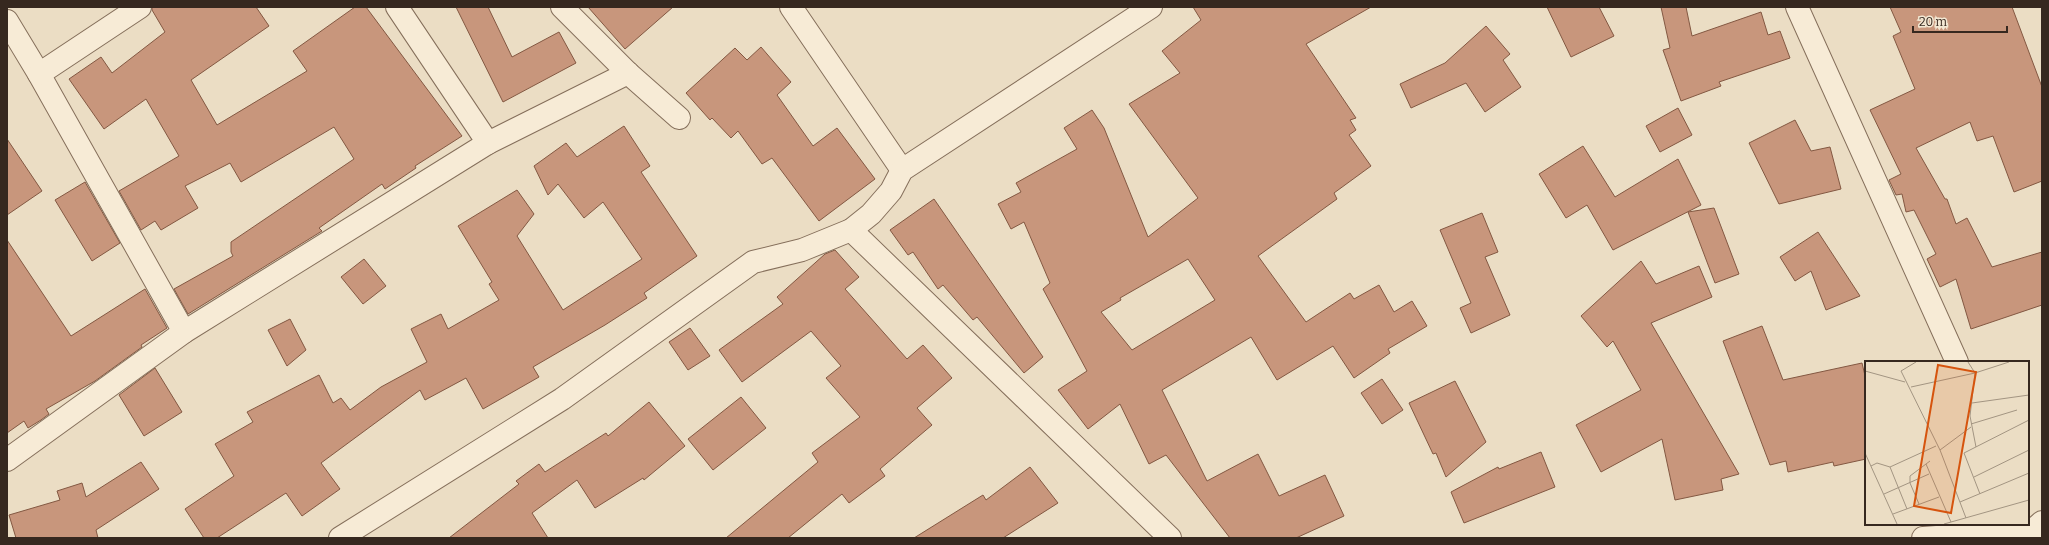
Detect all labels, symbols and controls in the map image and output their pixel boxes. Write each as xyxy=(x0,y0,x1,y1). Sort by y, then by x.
scale bar xyxy=(1913,8,2007,34)
text: 20 m xyxy=(1919,15,1948,29)
inset map xyxy=(1865,361,2029,525)

